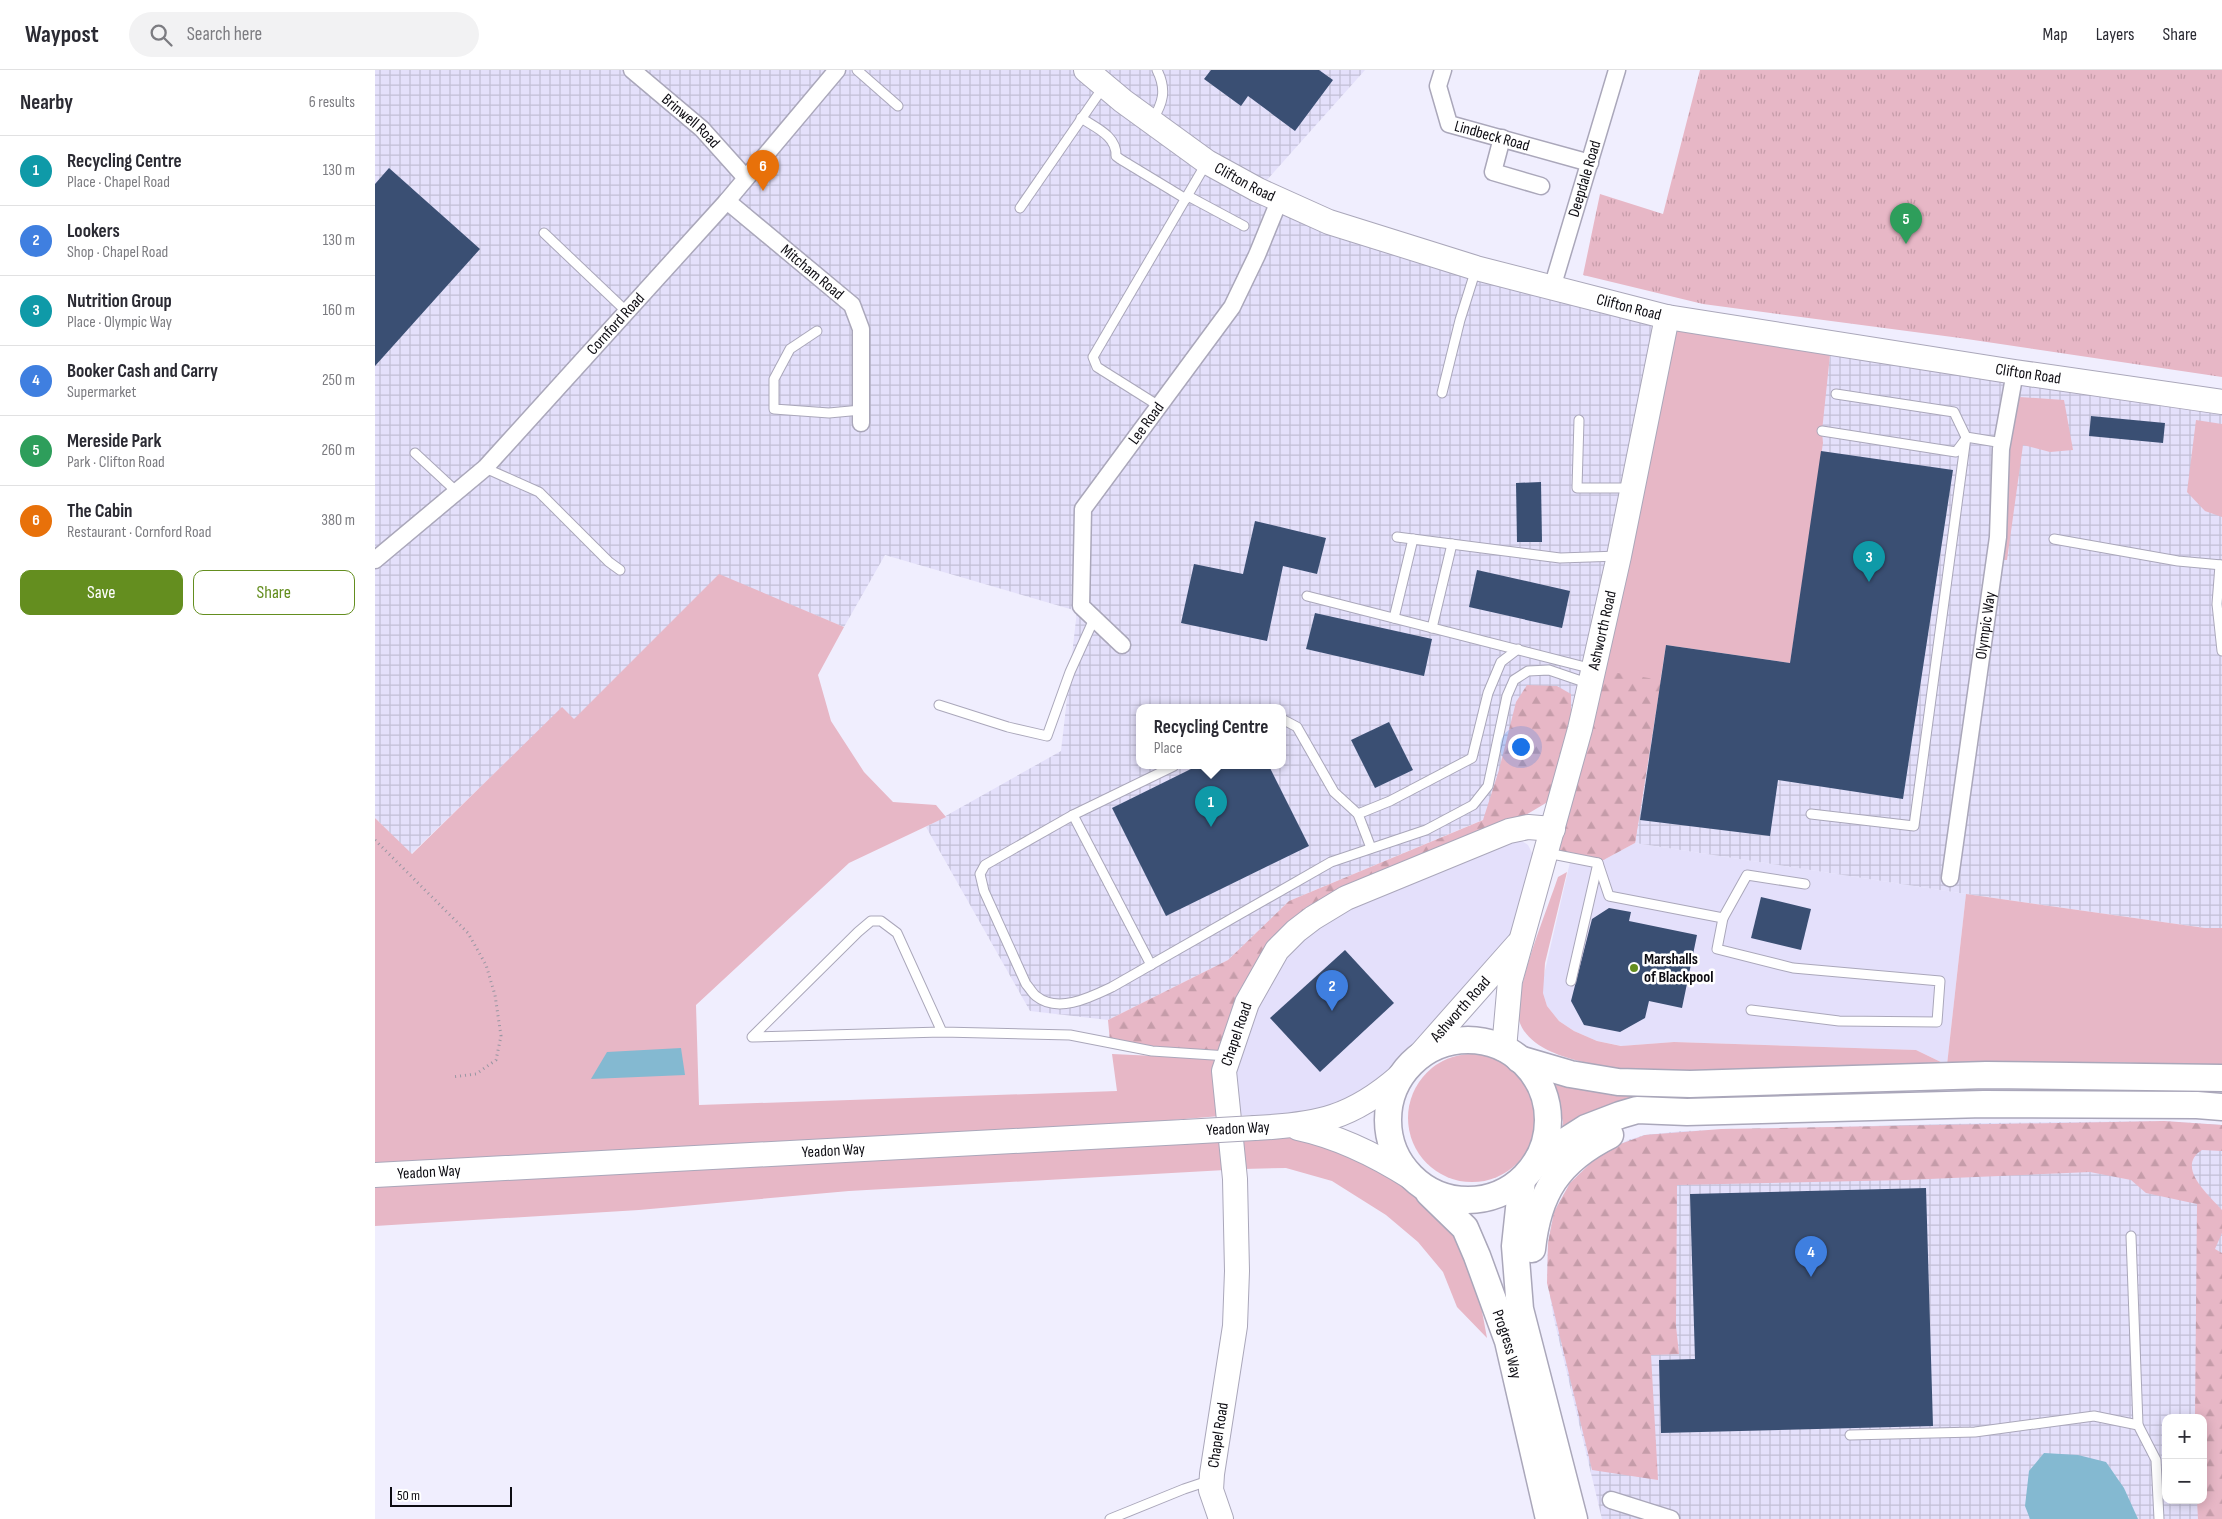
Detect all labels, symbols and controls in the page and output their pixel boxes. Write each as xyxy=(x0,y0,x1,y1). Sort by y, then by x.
search box xyxy=(129,12,479,57)
text: Waypost xyxy=(25,20,99,49)
icon: search xyxy=(147,21,175,49)
text: Search here xyxy=(187,23,262,46)
text: Map xyxy=(2043,24,2068,45)
text: Layers xyxy=(2096,24,2135,45)
text: Share xyxy=(2163,24,2197,45)
text: Nearby xyxy=(20,90,73,115)
street label: Brinwell Road xyxy=(658,90,724,152)
text: 6 results xyxy=(309,93,355,112)
street label: Lindbeck Road xyxy=(1452,116,1532,155)
street label: Deepdale Road xyxy=(1564,138,1605,219)
text: Recycling Centre xyxy=(67,150,182,173)
pin: 6 xyxy=(747,150,779,191)
street label: Clifton Road xyxy=(1211,158,1278,206)
text: 1 xyxy=(33,161,39,180)
text: 130 m xyxy=(323,161,355,180)
text: Place · Chapel Road xyxy=(67,173,170,192)
pin: 5 xyxy=(1890,203,1922,244)
text: Lookers xyxy=(67,220,120,243)
text: 2 xyxy=(32,231,40,250)
text: 130 m xyxy=(323,231,355,250)
street label: Mitcham Road xyxy=(777,240,848,304)
text: Shop · Chapel Road xyxy=(67,243,168,262)
street label: Cornford Road xyxy=(583,289,649,359)
text: Nutrition Group xyxy=(67,290,172,313)
street label: Clifton Road xyxy=(1594,290,1663,325)
text: 3 xyxy=(32,301,40,320)
text: 160 m xyxy=(322,301,355,320)
text: Place · Olympic Way xyxy=(67,313,172,332)
text: Booker Cash and Carry xyxy=(67,360,218,383)
street label: Clifton Road xyxy=(1994,360,2062,388)
text: 4 xyxy=(32,371,40,390)
text: 250 m xyxy=(322,371,355,390)
text: Supermarket xyxy=(67,383,136,402)
street label: Lee Road xyxy=(1124,398,1168,448)
text: Mereside Park xyxy=(67,430,161,453)
text: 5 xyxy=(32,441,40,460)
text: 260 m xyxy=(321,441,355,460)
text: Park · Clifton Road xyxy=(67,453,165,472)
text: The Cabin xyxy=(67,500,133,523)
text: 6 xyxy=(32,511,40,530)
text: 380 m xyxy=(321,511,355,530)
text: Restaurant · Cornford Road xyxy=(67,523,211,542)
pin: 3 xyxy=(1853,541,1885,582)
button: Save xyxy=(20,570,183,615)
button: Share xyxy=(193,570,355,615)
street label: Ashworth Road xyxy=(1584,589,1620,673)
street label: Olympic Way xyxy=(1971,590,2000,661)
popup xyxy=(1136,704,1286,769)
text: Recycling Centre xyxy=(1154,716,1268,739)
your location xyxy=(1508,734,1534,760)
text: Place xyxy=(1154,739,1182,758)
pin: 1 xyxy=(1195,786,1227,827)
place label: Marshalls of Blackpool xyxy=(1644,950,1713,987)
marker: Marshalls of Blackpool xyxy=(1628,962,1640,974)
pin: 2 xyxy=(1316,970,1348,1011)
street label: Ashworth Road xyxy=(1426,972,1494,1046)
street label: Chapel Road xyxy=(1217,1000,1256,1068)
street label: Yeadon Way xyxy=(1206,1118,1270,1140)
street label: Yeadon Way xyxy=(801,1139,866,1162)
street label: Yeadon Way xyxy=(397,1161,461,1183)
pin: 4 xyxy=(1795,1236,1827,1277)
street label: Progress Way xyxy=(1488,1307,1526,1380)
street label: Chapel Road xyxy=(1204,1401,1232,1469)
map controls xyxy=(2162,1414,2207,1504)
button: + xyxy=(2162,1414,2207,1459)
button: − xyxy=(2162,1459,2207,1504)
scale bar xyxy=(390,1484,513,1507)
text: 50 m xyxy=(397,1487,420,1504)

